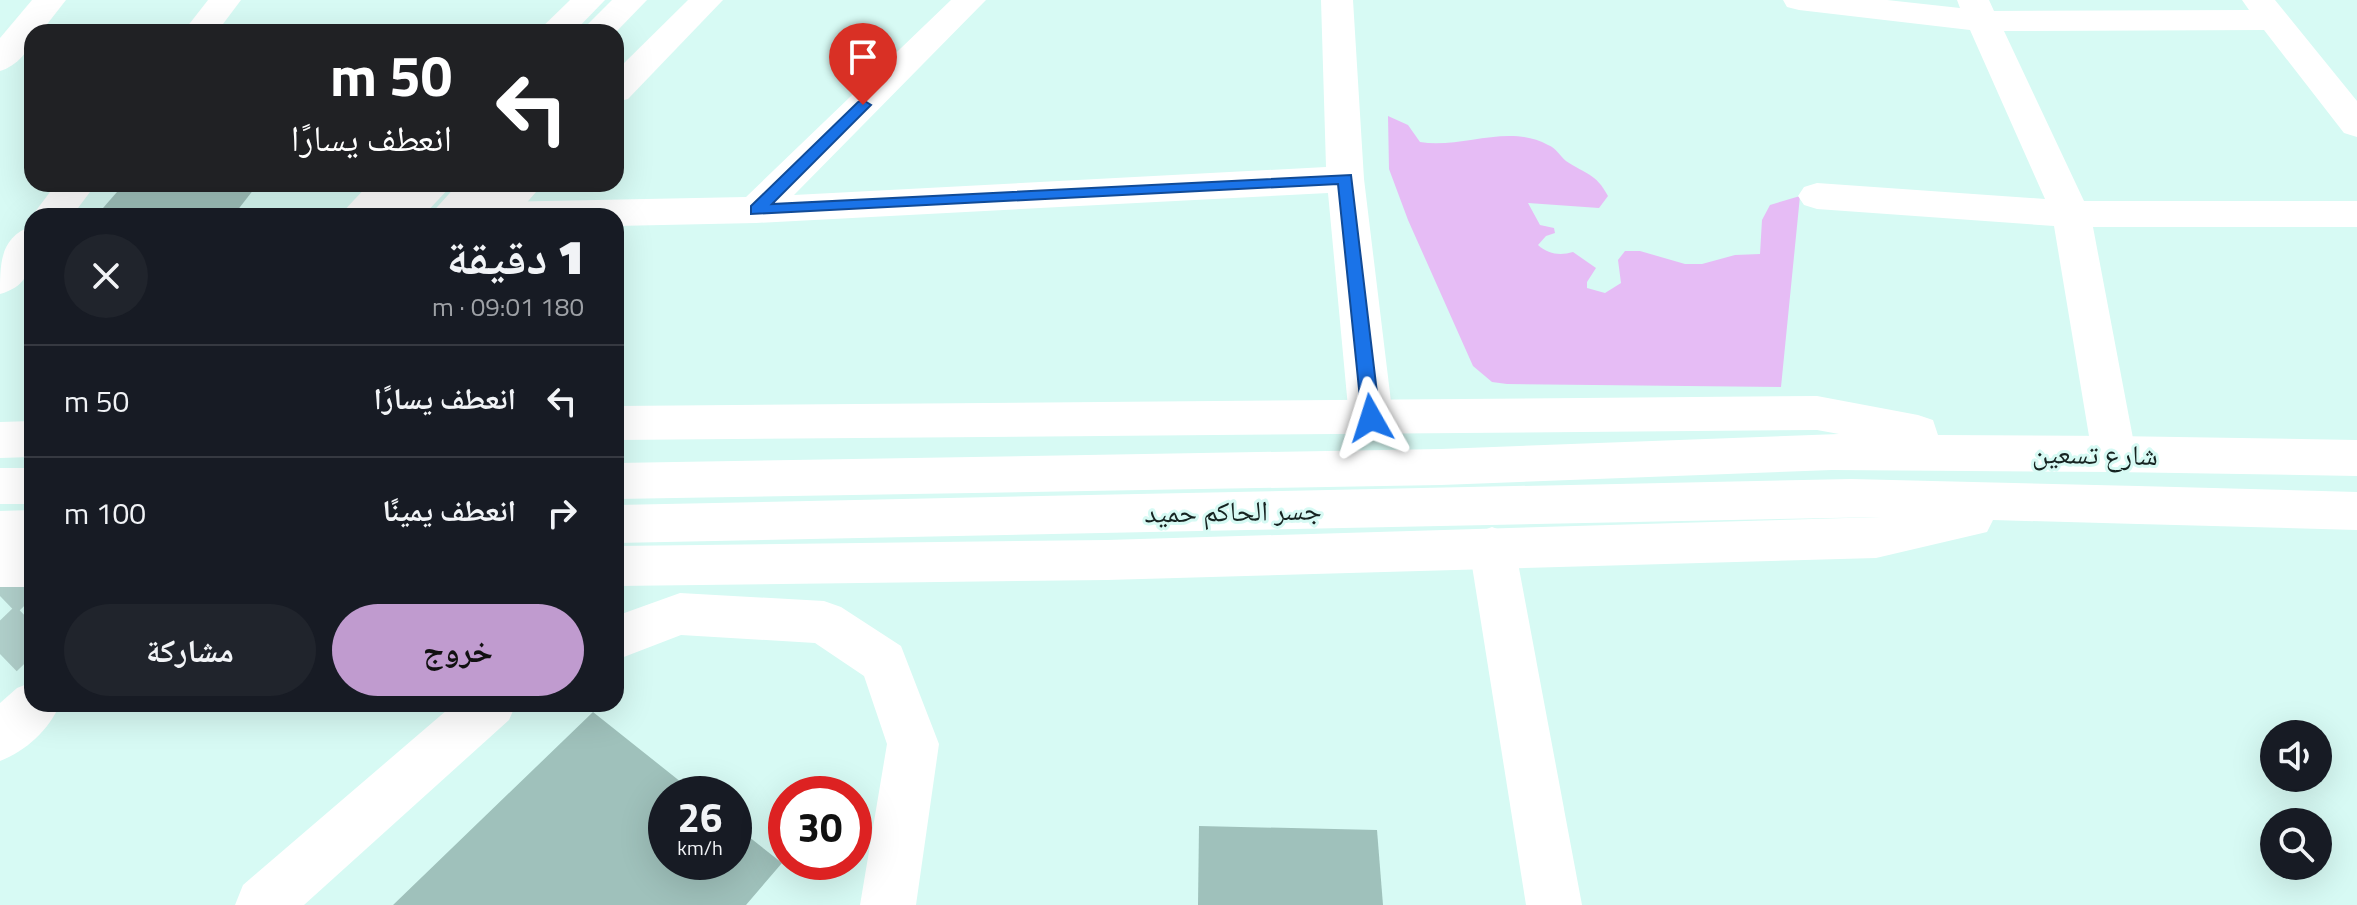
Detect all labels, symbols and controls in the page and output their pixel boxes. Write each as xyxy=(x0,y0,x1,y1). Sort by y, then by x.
pin xyxy=(829,23,897,105)
text: 50 m xyxy=(330,33,452,118)
icon: arrive xyxy=(841,35,885,79)
icon: left xyxy=(480,56,584,160)
text: انعطف يسارًا xyxy=(291,110,452,165)
text: 1 دقيقة xyxy=(446,220,584,293)
button: close xyxy=(64,234,148,318)
text: 180 m · 09:01 xyxy=(432,287,584,326)
text: انعطف يسارًا xyxy=(373,375,516,421)
position arrow xyxy=(1329,376,1413,460)
text: 50 m xyxy=(64,378,129,424)
icon: left xyxy=(540,379,584,423)
street label: شارع تسعين xyxy=(2032,431,2158,476)
text: انعطف يمينًا xyxy=(382,487,516,533)
street label: جسر الحاكم حميد xyxy=(1144,487,1322,534)
text: 100 m xyxy=(64,490,146,536)
icon: right xyxy=(540,491,584,535)
button: مشاركة xyxy=(64,604,316,696)
button: خروج xyxy=(332,604,584,696)
map controls xyxy=(2260,720,2332,880)
button: sound xyxy=(2260,720,2332,792)
speed limit sign: 30 xyxy=(768,776,872,880)
text: 26 xyxy=(678,787,722,848)
button: search xyxy=(2260,808,2332,880)
text: km/h xyxy=(677,832,723,863)

